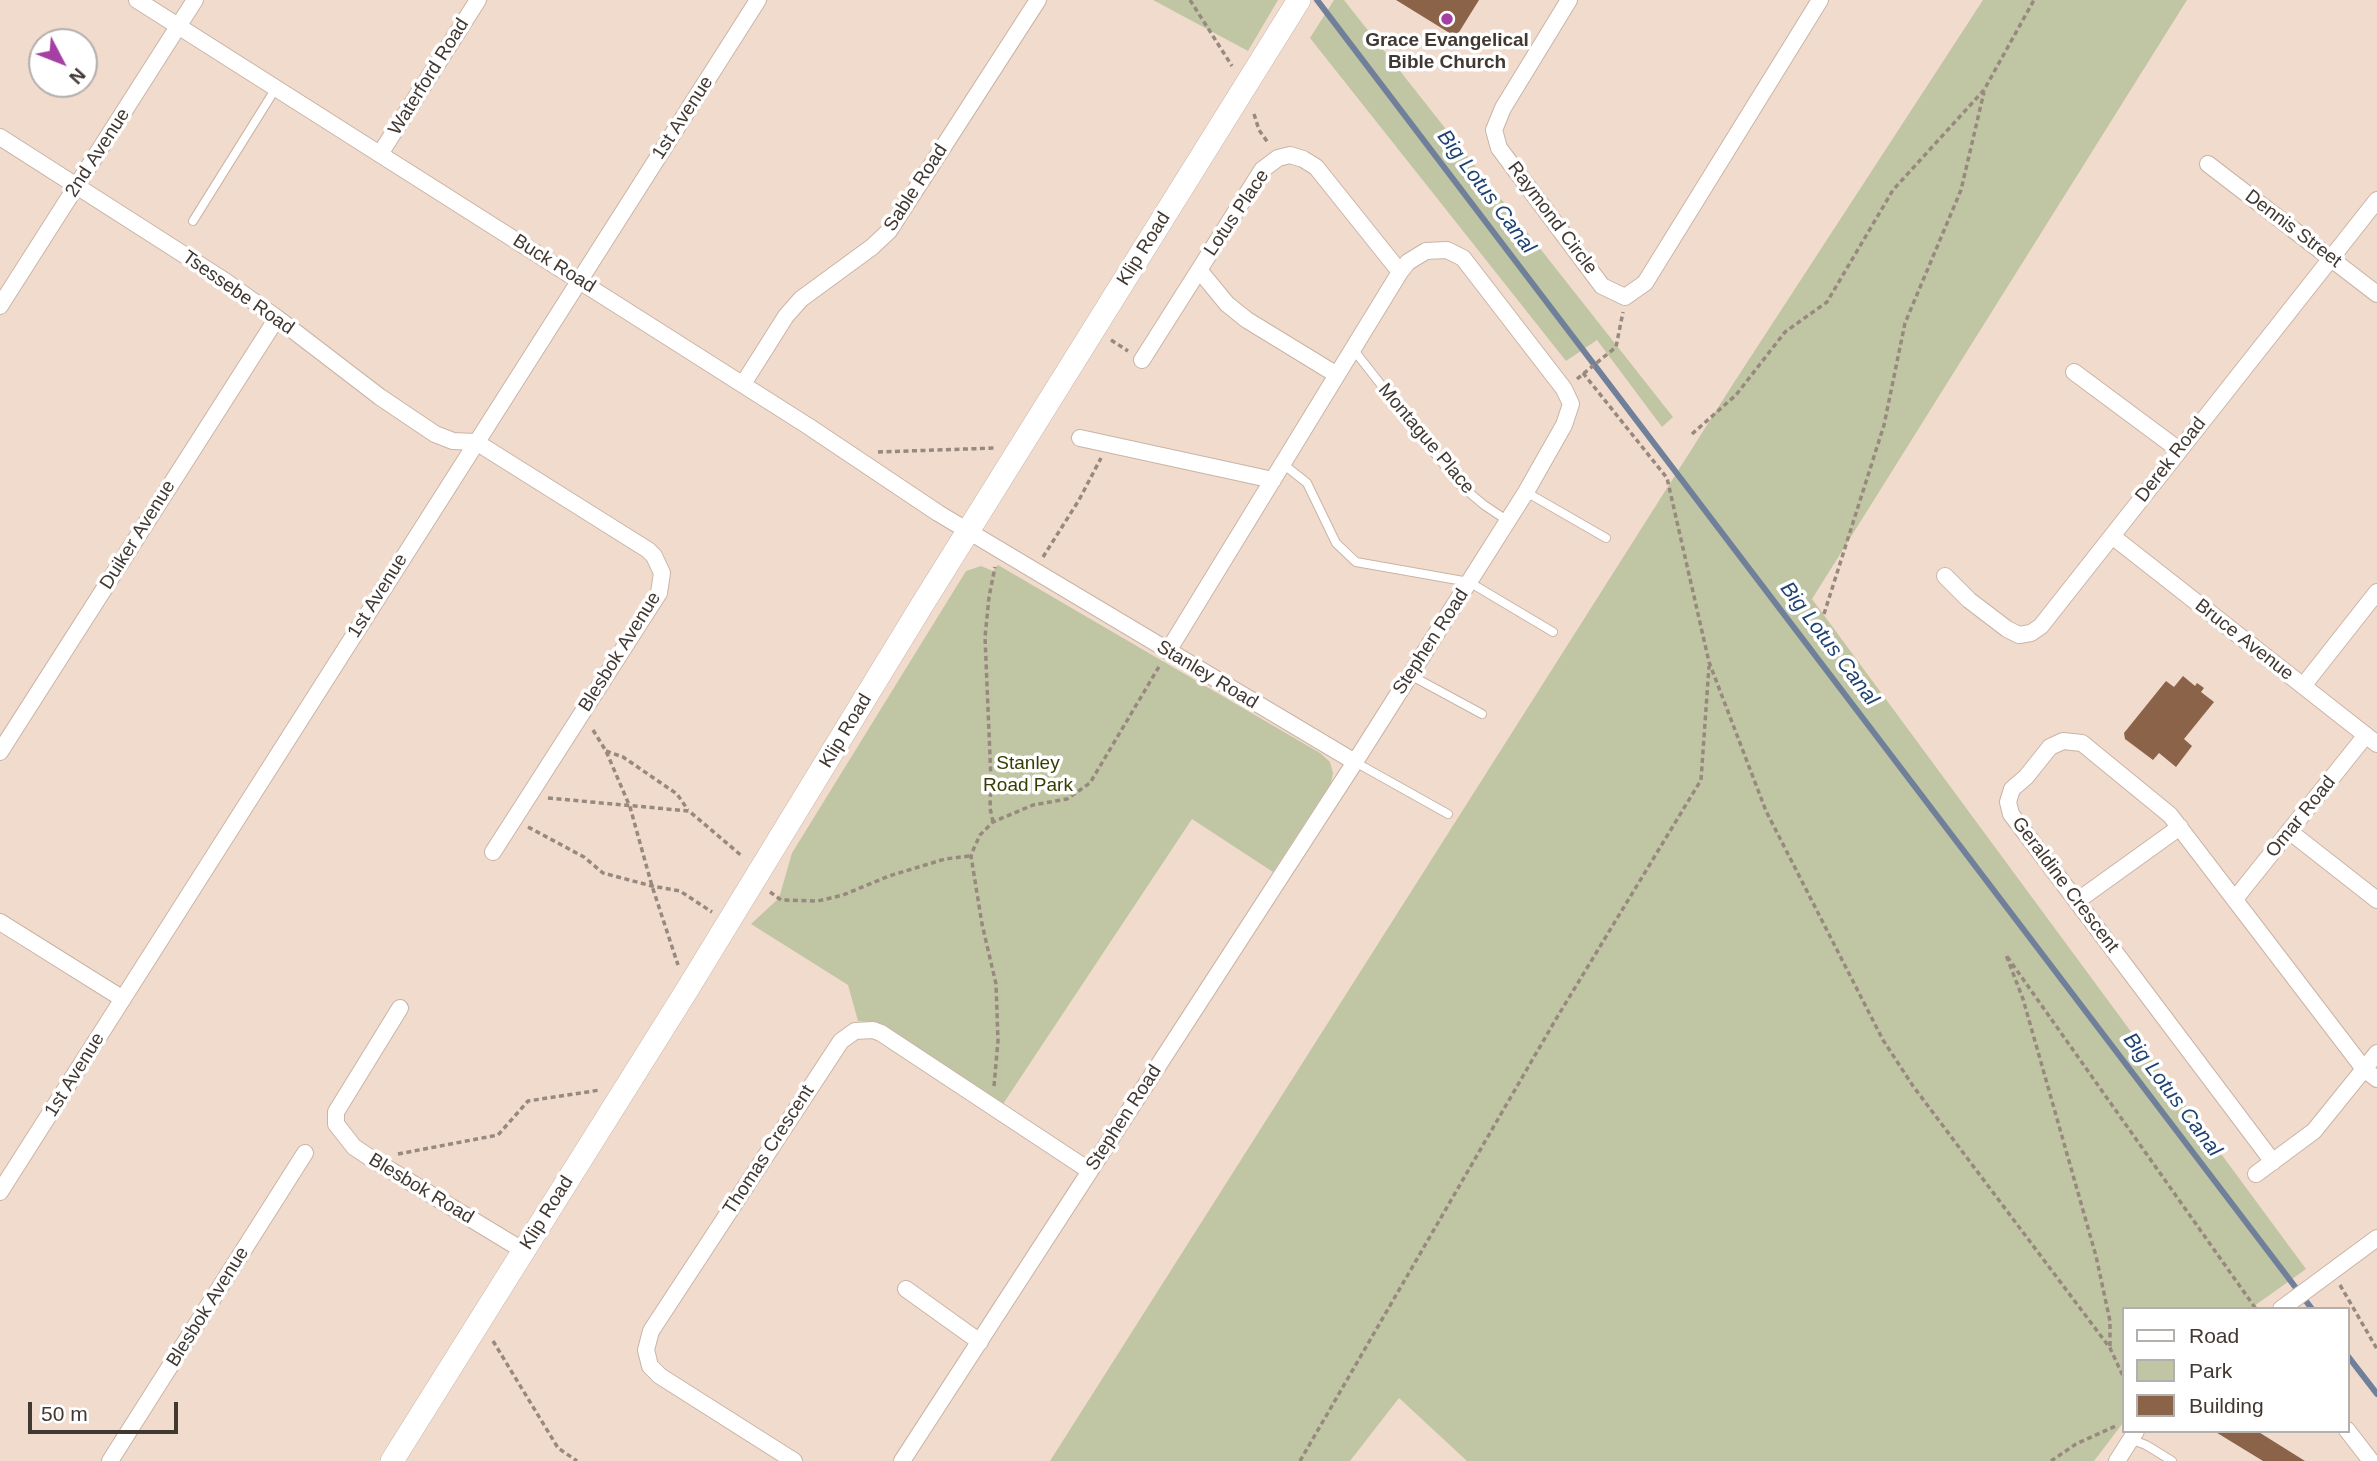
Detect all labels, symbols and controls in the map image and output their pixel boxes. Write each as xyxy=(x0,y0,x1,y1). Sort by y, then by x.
marker: Grace Evangelical Bible Church xyxy=(1439,11,1455,27)
street label: Waterford Road xyxy=(384,14,474,140)
north arrow xyxy=(28,28,98,98)
place label: Grace Evangelical Bible Church xyxy=(1365,30,1529,74)
text: N xyxy=(65,64,90,88)
street label: 1st Avenue xyxy=(648,72,718,164)
street label: 2nd Avenue xyxy=(61,104,135,202)
water label: Big Lotus Canal xyxy=(1431,125,1541,259)
street label: Sable Road xyxy=(879,140,953,236)
street label: Raymond Circle xyxy=(1502,157,1602,279)
street label: Lotus Place xyxy=(1200,165,1274,261)
street label: Dennis Street xyxy=(2240,185,2346,273)
street label: Klip Road xyxy=(1113,208,1175,290)
street label: Buck Road xyxy=(509,230,599,298)
street label: Tsessebe Road xyxy=(178,246,298,340)
street label: Montague Place xyxy=(1373,379,1479,499)
street label: Derek Road xyxy=(2131,413,2211,507)
street label: Duiker Avenue xyxy=(95,476,181,594)
street label: 1st Avenue xyxy=(343,550,413,642)
water label: Big Lotus Canal xyxy=(1774,577,1884,711)
street label: Stephen Road xyxy=(1388,585,1474,699)
street label: Blesbok Avenue xyxy=(574,588,666,716)
street label: Bruce Avenue xyxy=(2190,594,2298,686)
street label: Stanley Road xyxy=(1152,636,1262,714)
street label: Klip Road xyxy=(815,690,877,772)
park label: Stanley Road Park xyxy=(983,753,1073,797)
street label: Omar Road xyxy=(2261,772,2341,862)
street label: Geraldine Crescent xyxy=(2007,813,2123,957)
water label: Big Lotus Canal xyxy=(2117,1028,2227,1162)
street label: 1st Avenue xyxy=(40,1029,110,1121)
street label: Stephen Road xyxy=(1081,1061,1167,1175)
street label: Thomas Crescent xyxy=(719,1081,819,1219)
street label: Blesbok Road xyxy=(364,1149,478,1229)
street label: Klip Road xyxy=(516,1172,578,1254)
street label: Blesbok Avenue xyxy=(162,1243,254,1371)
legend xyxy=(2122,1307,2349,1433)
text: Road xyxy=(2189,1324,2239,1347)
text: Park xyxy=(2189,1359,2232,1382)
scale bar xyxy=(32,1388,182,1432)
text: Building xyxy=(2189,1394,2264,1417)
text: 50 m xyxy=(41,1402,88,1425)

